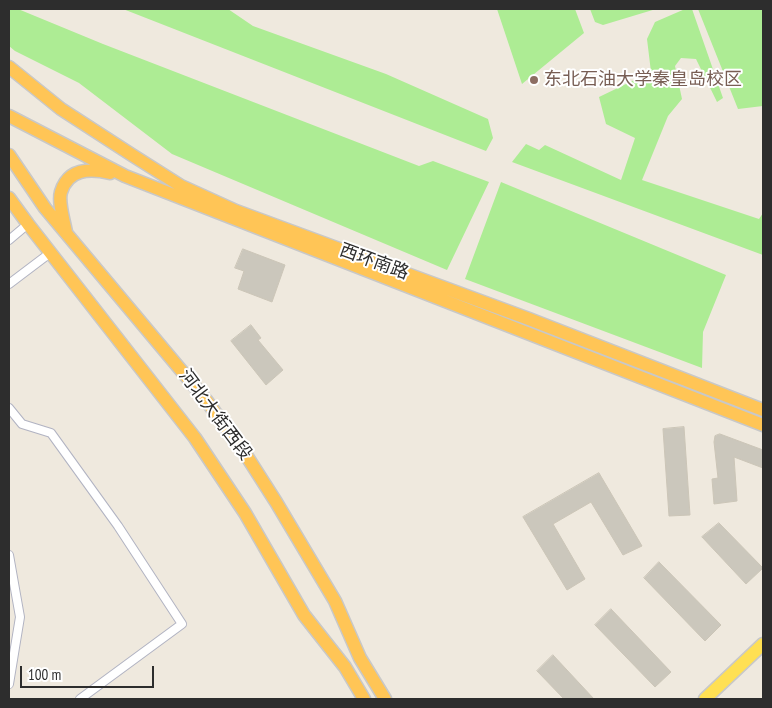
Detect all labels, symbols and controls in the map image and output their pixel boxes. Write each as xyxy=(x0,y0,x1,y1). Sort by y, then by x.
place label: 东北石油大学秦皇岛校区 xyxy=(544,69,742,91)
marker: 东北石油大学秦皇岛校区 xyxy=(528,74,540,86)
street label: 西环南路 xyxy=(336,240,412,284)
street label: 河北大街西段 xyxy=(174,365,256,465)
scale bar xyxy=(22,656,156,688)
text: 100 m xyxy=(28,665,61,684)

